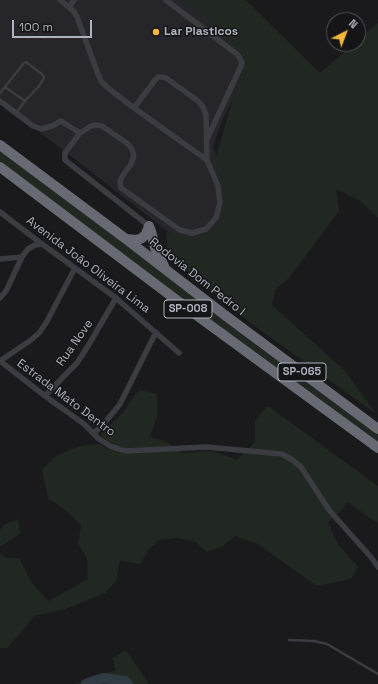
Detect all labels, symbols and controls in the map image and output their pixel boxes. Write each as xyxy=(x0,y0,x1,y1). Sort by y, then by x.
scale bar xyxy=(14,12,94,38)
north arrow xyxy=(326,12,366,52)
text: N xyxy=(346,16,361,31)
text: 100 m xyxy=(19,19,53,35)
place label: Lar Plasticos xyxy=(164,25,238,39)
marker: Lar Plasticos xyxy=(151,27,161,37)
street label: Avenida João Oliveira Lima xyxy=(23,214,153,316)
street label: Rodovia Dom Pedro I xyxy=(146,235,248,319)
road number: SP-008 xyxy=(164,300,212,318)
street label: Rua Nove xyxy=(54,317,96,369)
street label: Estrada Mato Dentro xyxy=(14,356,118,440)
road number: SP-065 xyxy=(278,363,326,381)

